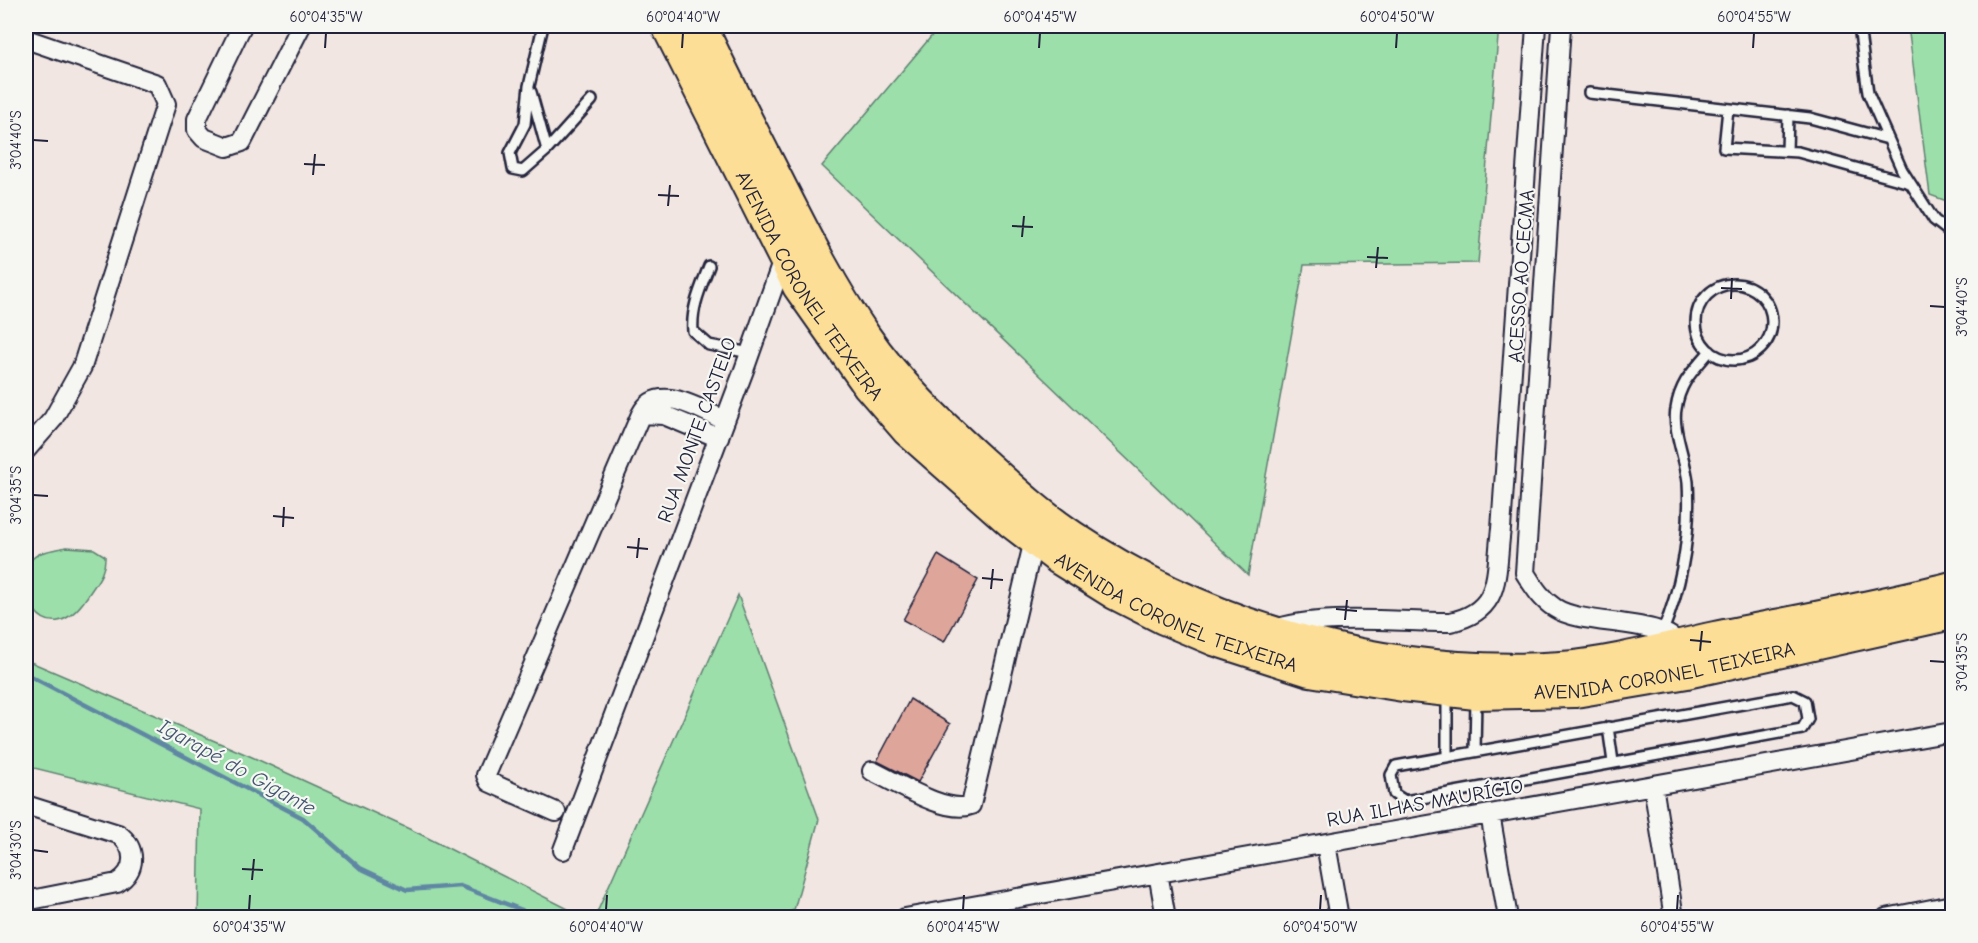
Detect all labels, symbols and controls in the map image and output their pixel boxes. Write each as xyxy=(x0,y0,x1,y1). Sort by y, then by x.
text: 60°04'35"W xyxy=(289,8,363,26)
text: 60°04'40"W xyxy=(646,8,720,26)
text: 60°04'45"W xyxy=(1004,8,1076,26)
text: 60°04'50"W xyxy=(1360,8,1434,26)
text: 60°04'55"W xyxy=(1717,8,1791,26)
text: 3°04'40"S xyxy=(7,110,25,170)
street label: AVENIDA CORONEL TEIXEIRA xyxy=(731,167,888,405)
street label: ACESSO AO CECMA xyxy=(1503,188,1539,363)
text: 3°04'40"S xyxy=(1953,277,1971,337)
street label: RUA MONTE CASTELO xyxy=(653,334,741,526)
text: 3°04'35"S xyxy=(7,466,25,524)
street label: AVENIDA CORONEL TEIXEIRA xyxy=(1051,547,1301,677)
text: 3°04'35"S xyxy=(1953,633,1971,691)
street label: AVENIDA CORONEL TEIXEIRA xyxy=(1534,637,1797,703)
water label: Igarapé do Gigante xyxy=(153,713,320,820)
street label: RUA ILHAS MAURÍCIO xyxy=(1325,774,1525,832)
text: 3°04'30"S xyxy=(7,820,25,880)
text: 60°04'35"W xyxy=(212,918,286,936)
text: 60°04'40"W xyxy=(569,918,643,936)
text: 60°04'45"W xyxy=(927,918,999,936)
text: 60°04'50"W xyxy=(1283,918,1357,936)
text: 60°04'55"W xyxy=(1640,918,1714,936)

